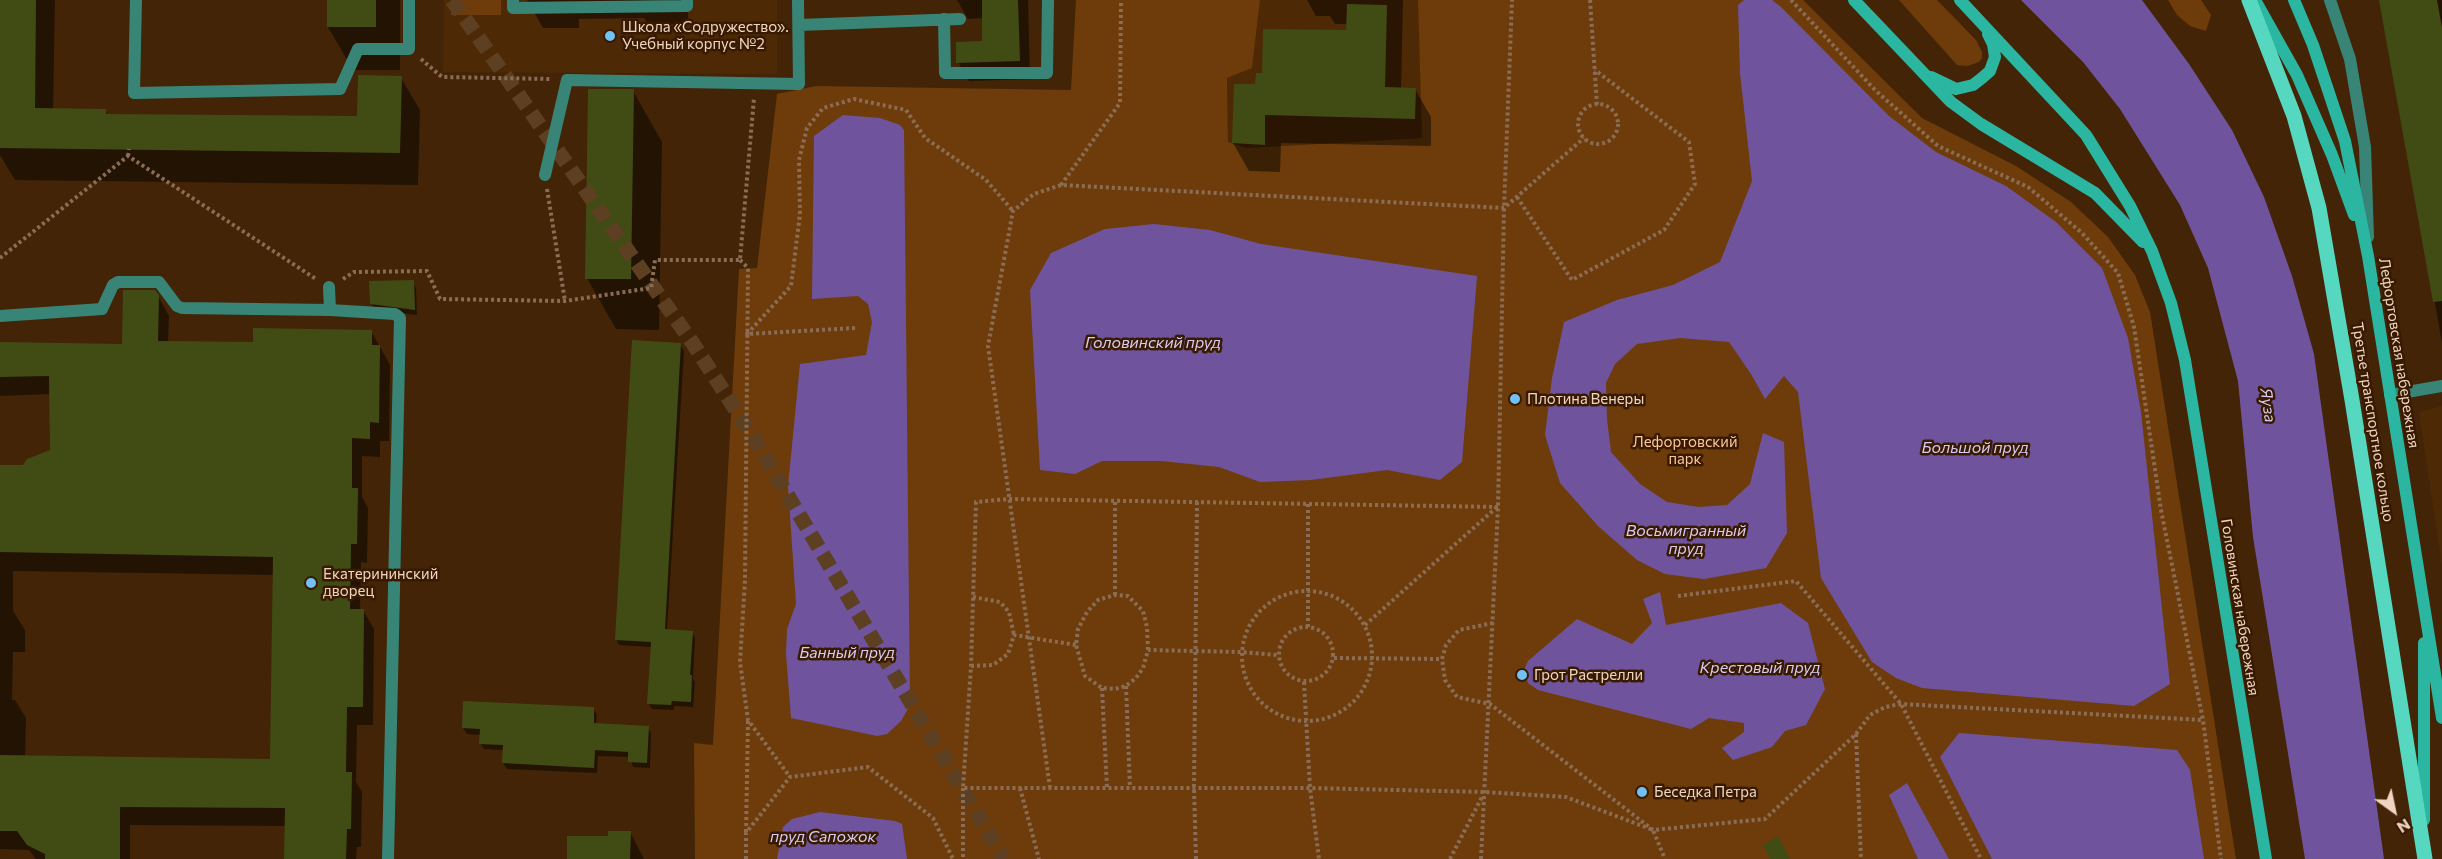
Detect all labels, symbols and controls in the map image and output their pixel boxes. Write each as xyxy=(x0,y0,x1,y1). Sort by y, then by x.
place label: Школа «Содружество». Учебный корпус №2 xyxy=(622,18,789,53)
marker: Школа «Содружество». Учебный корпус №2 xyxy=(603,29,617,43)
street label: Лефортовская набережная xyxy=(2375,256,2423,450)
street label: Третье транспортное кольцо xyxy=(2348,321,2398,523)
water label: Головинский пруд xyxy=(1085,333,1221,353)
water label: Яуза xyxy=(2256,386,2280,424)
place label: Плотина Венеры xyxy=(1527,390,1644,408)
marker: Плотина Венеры xyxy=(1508,392,1522,406)
park label: Лефортовский парк xyxy=(1632,433,1738,468)
water label: Большой пруд xyxy=(1921,438,2029,458)
street label: Головинская набережная xyxy=(2217,517,2263,697)
water label: Восьмигранный пруд xyxy=(1626,521,1746,559)
place label: Екатерининский дворец xyxy=(323,565,438,600)
marker: Екатерининский дворец xyxy=(304,576,318,590)
water label: Банный пруд xyxy=(799,643,895,663)
water label: Крестовый пруд xyxy=(1700,658,1820,678)
place label: Грот Растрелли xyxy=(1534,666,1643,684)
marker: Грот Растрелли xyxy=(1515,668,1529,682)
north arrow xyxy=(2364,781,2424,841)
place label: Беседка Петра xyxy=(1654,783,1757,801)
marker: Беседка Петра xyxy=(1635,785,1649,799)
text: N xyxy=(2394,815,2414,838)
water label: пруд Сапожок xyxy=(770,827,876,847)

